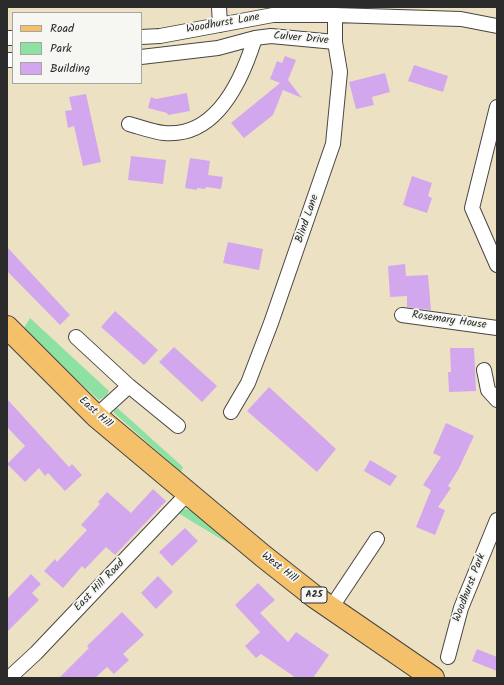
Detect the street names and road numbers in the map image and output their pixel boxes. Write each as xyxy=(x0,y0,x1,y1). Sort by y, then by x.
street label: Woodhurst Lane xyxy=(185,11,261,37)
street label: Culver Drive xyxy=(273,30,329,48)
street label: Blind Lane xyxy=(294,193,322,245)
street label: Rosemary House xyxy=(411,309,487,333)
street label: East Hill xyxy=(76,395,114,431)
street label: West Hill xyxy=(258,550,300,586)
street label: Woodhurst Park xyxy=(451,552,489,624)
street label: East Hill Road xyxy=(72,557,128,615)
road number: A25 xyxy=(301,587,327,603)

